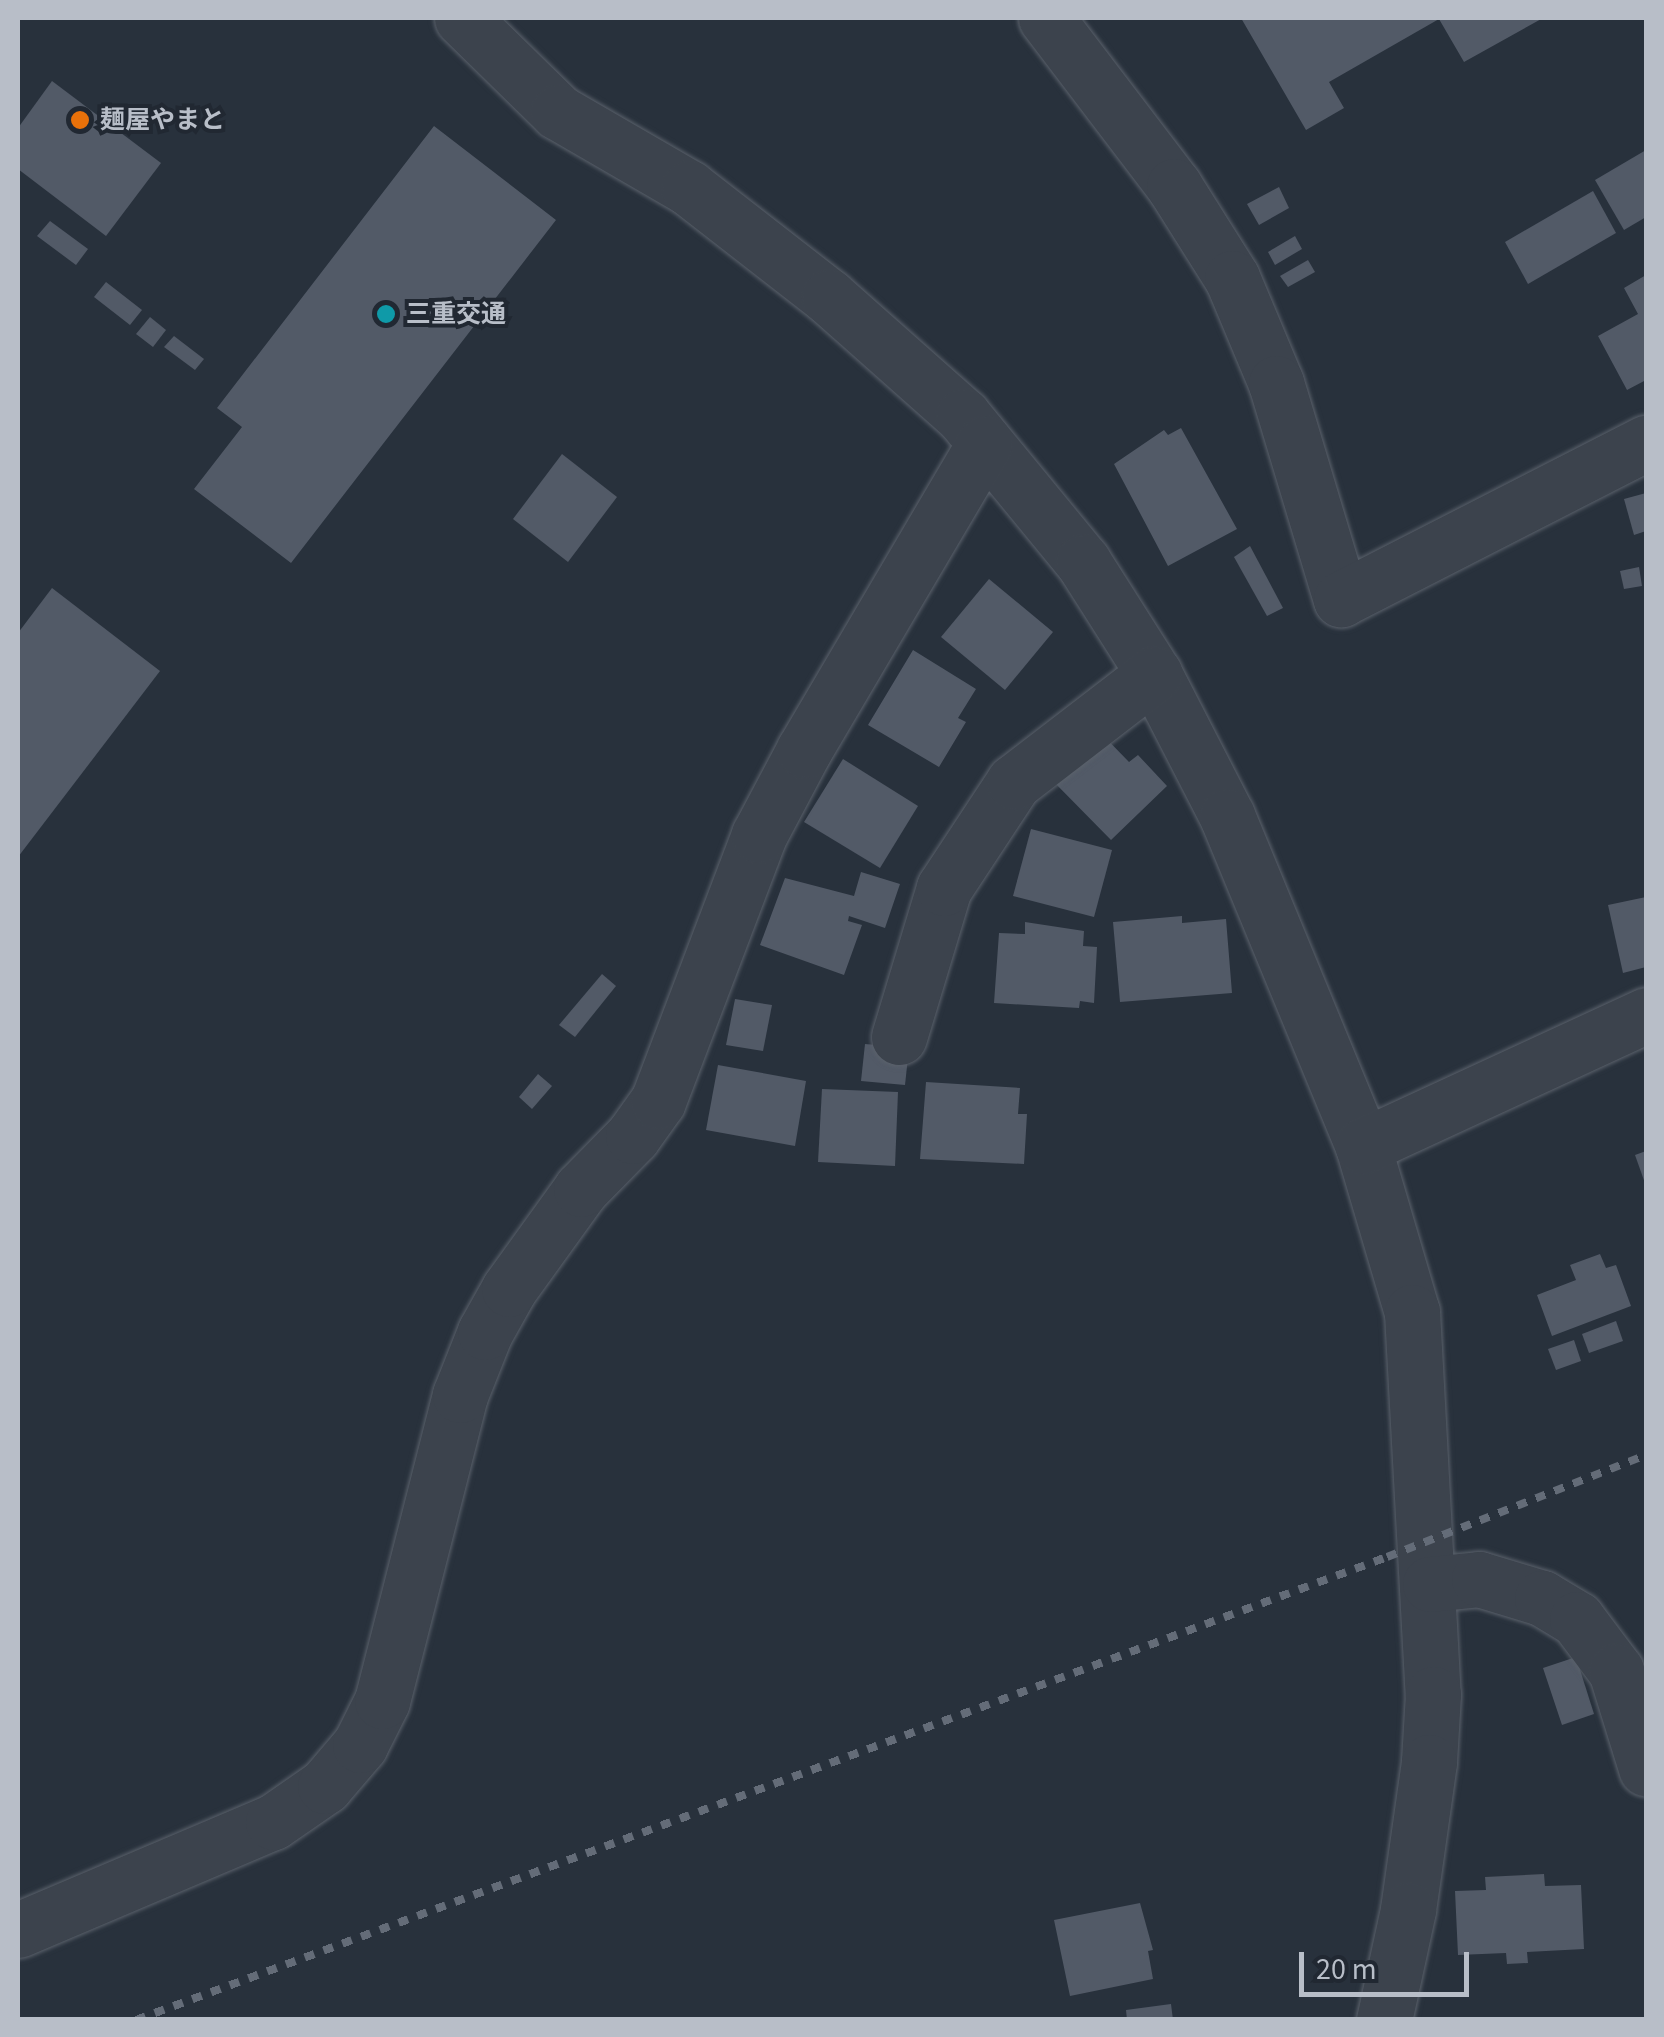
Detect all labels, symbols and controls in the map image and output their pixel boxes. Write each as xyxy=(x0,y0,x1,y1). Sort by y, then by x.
place label: 麺屋やまと xyxy=(100,105,225,135)
marker: 麺屋やまと xyxy=(69,109,91,131)
place label: 三重交通 xyxy=(406,299,506,329)
marker: 三重交通 xyxy=(375,303,397,325)
scale bar xyxy=(1304,1932,1474,1994)
text: 20 m xyxy=(1316,1948,1377,1991)

